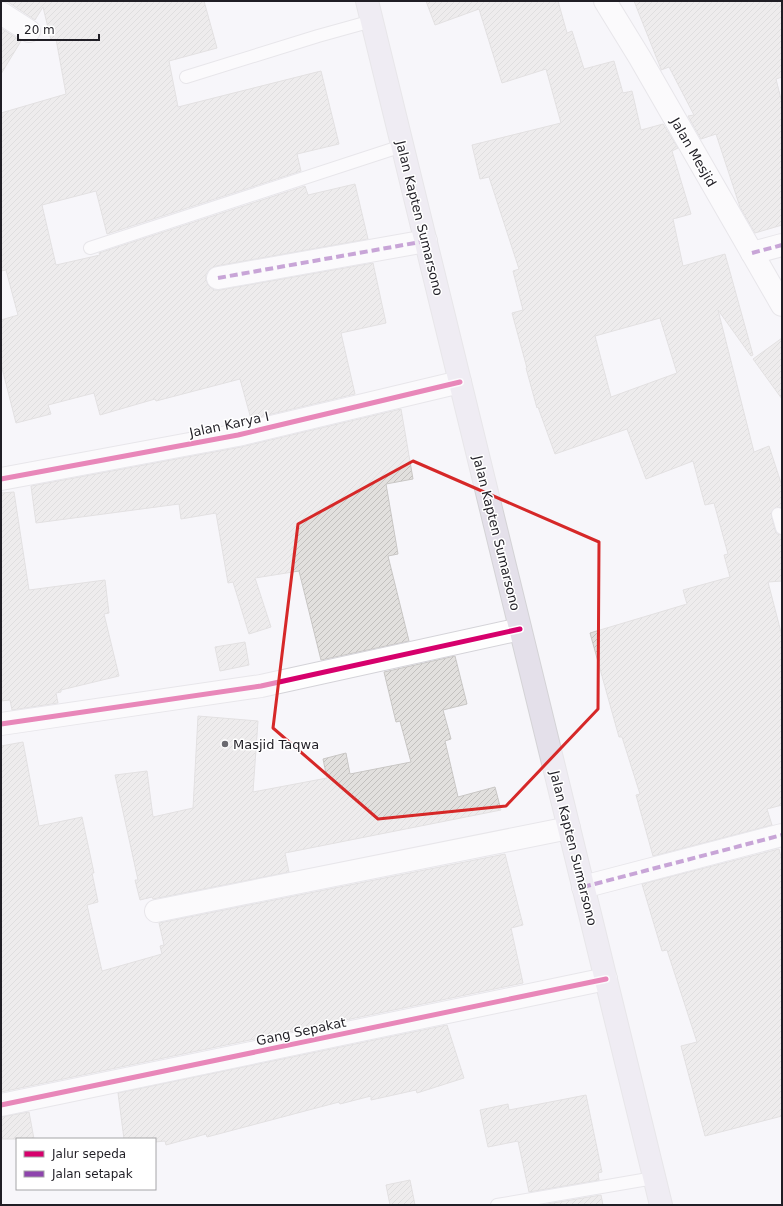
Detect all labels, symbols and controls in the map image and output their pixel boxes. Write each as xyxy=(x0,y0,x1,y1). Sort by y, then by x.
scale bar xyxy=(18,16,99,42)
text: 20 m xyxy=(24,23,55,37)
street label: Jalan Mesjid xyxy=(667,114,719,189)
street label: Jalan Kapten Sumarsono xyxy=(393,138,446,297)
street label: Jalan Karya I xyxy=(187,409,270,440)
street label: Jalan Kapten Sumarsono xyxy=(470,453,523,612)
place label: Masjid Taqwa xyxy=(233,737,319,752)
marker: Masjid Taqwa xyxy=(220,739,230,749)
street label: Jalan Kapten Sumarsono xyxy=(547,768,600,927)
street label: Gang Sepakat xyxy=(255,1015,347,1048)
legend xyxy=(16,1138,156,1190)
text: Jalur sepeda xyxy=(51,1147,126,1161)
text: Jalan setapak xyxy=(51,1167,133,1181)

